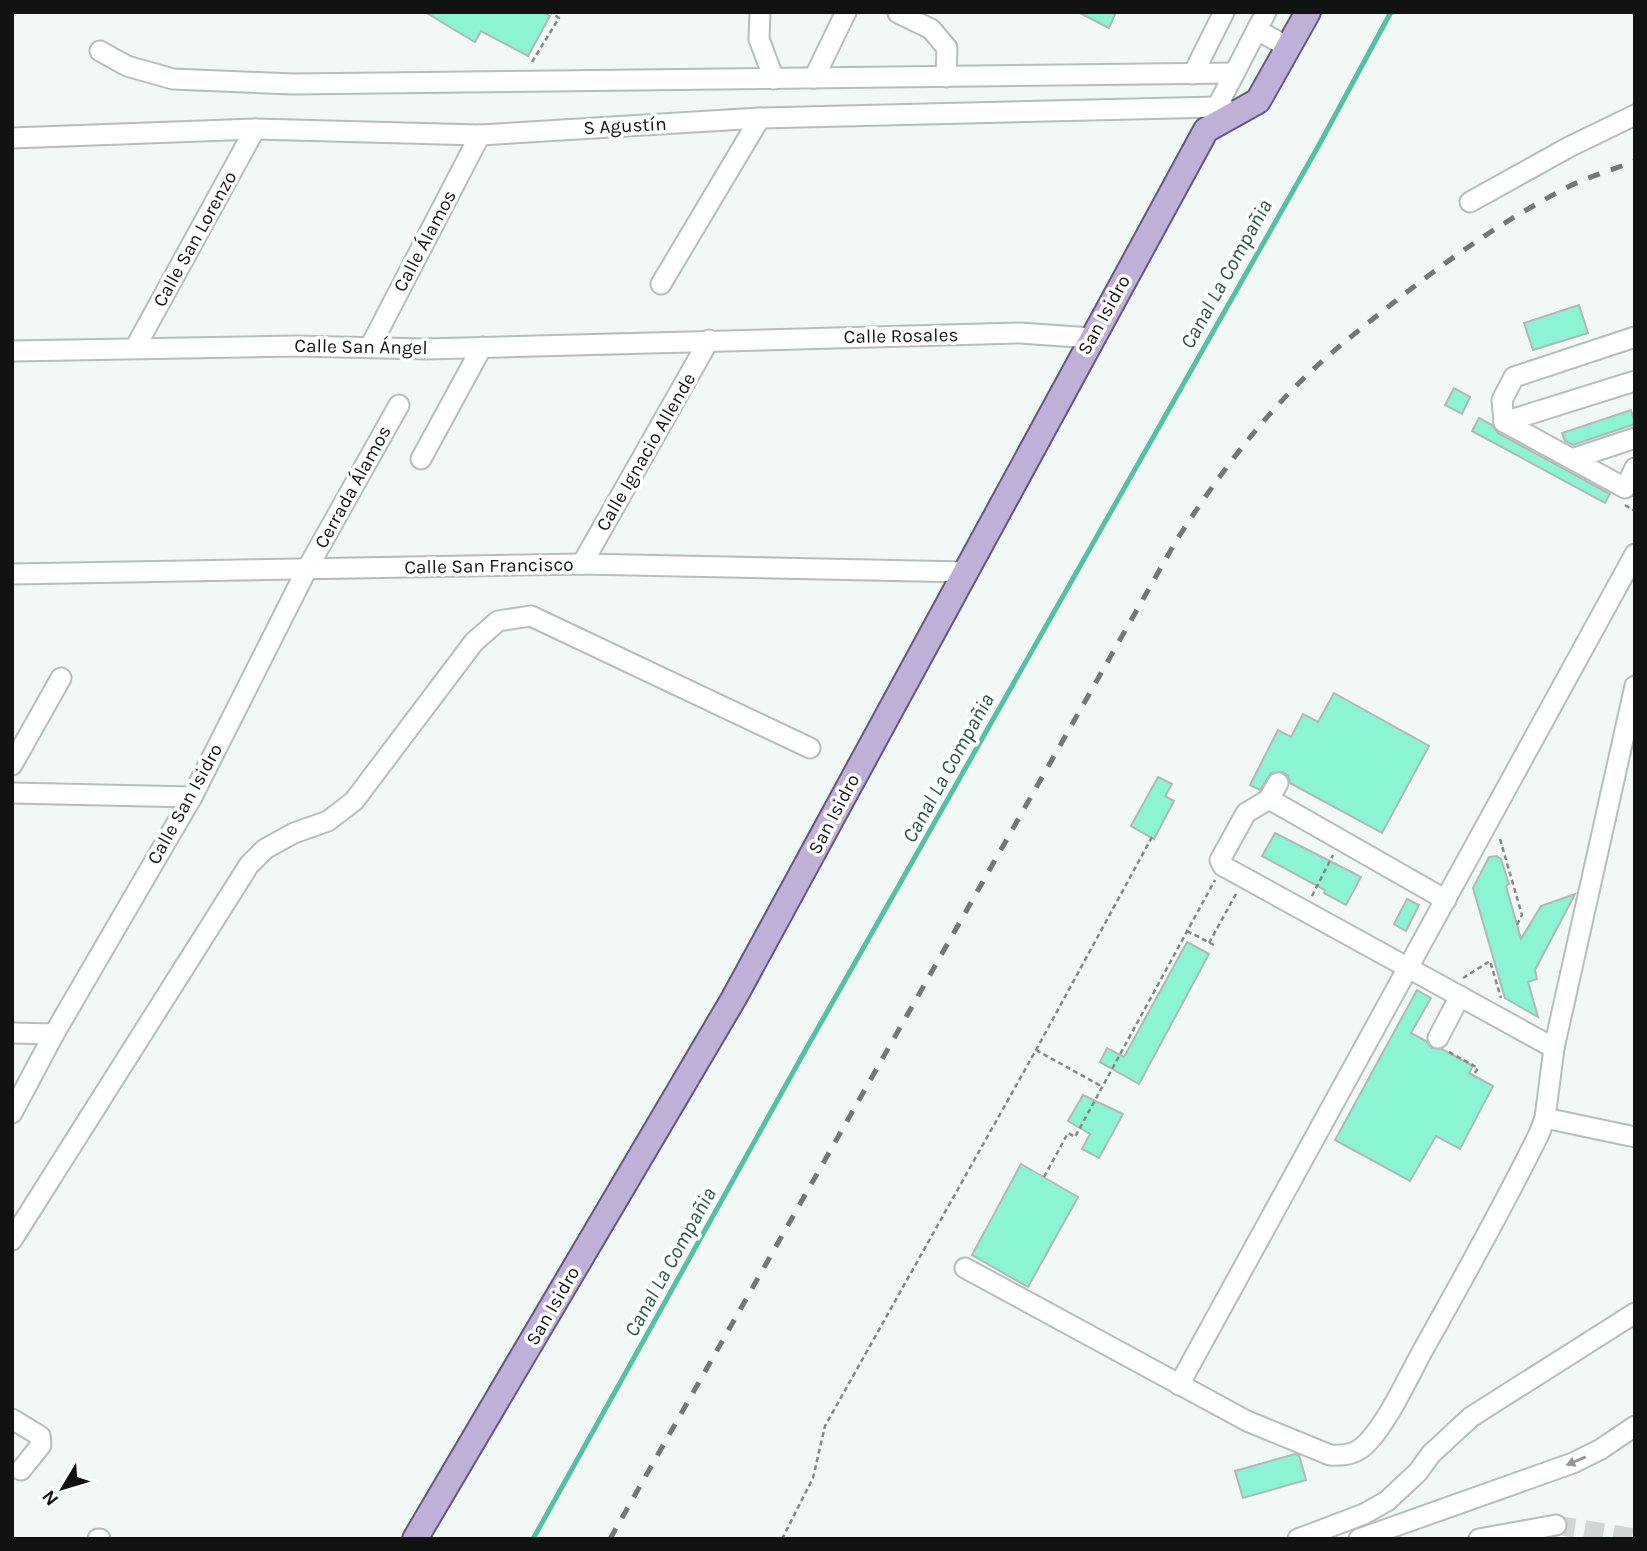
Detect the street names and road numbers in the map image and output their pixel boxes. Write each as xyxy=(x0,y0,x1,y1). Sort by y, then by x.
street label: S Agustín xyxy=(583,113,667,139)
street label: Calle San Lorenzo xyxy=(149,167,241,311)
street label: Calle Álamos xyxy=(388,186,461,296)
street label: San Isidro xyxy=(1073,271,1135,359)
street label: Calle Rosales xyxy=(844,324,958,348)
street label: Calle San Ángel xyxy=(294,334,428,359)
street label: Calle Ignacio Allende xyxy=(592,369,700,535)
street label: Cerrada Álamos xyxy=(309,421,396,552)
street label: Calle San Francisco xyxy=(404,554,574,578)
street label: Calle San Isidro xyxy=(143,740,227,868)
street label: San Isidro xyxy=(804,770,864,858)
street label: San Isidro xyxy=(522,1263,584,1349)

